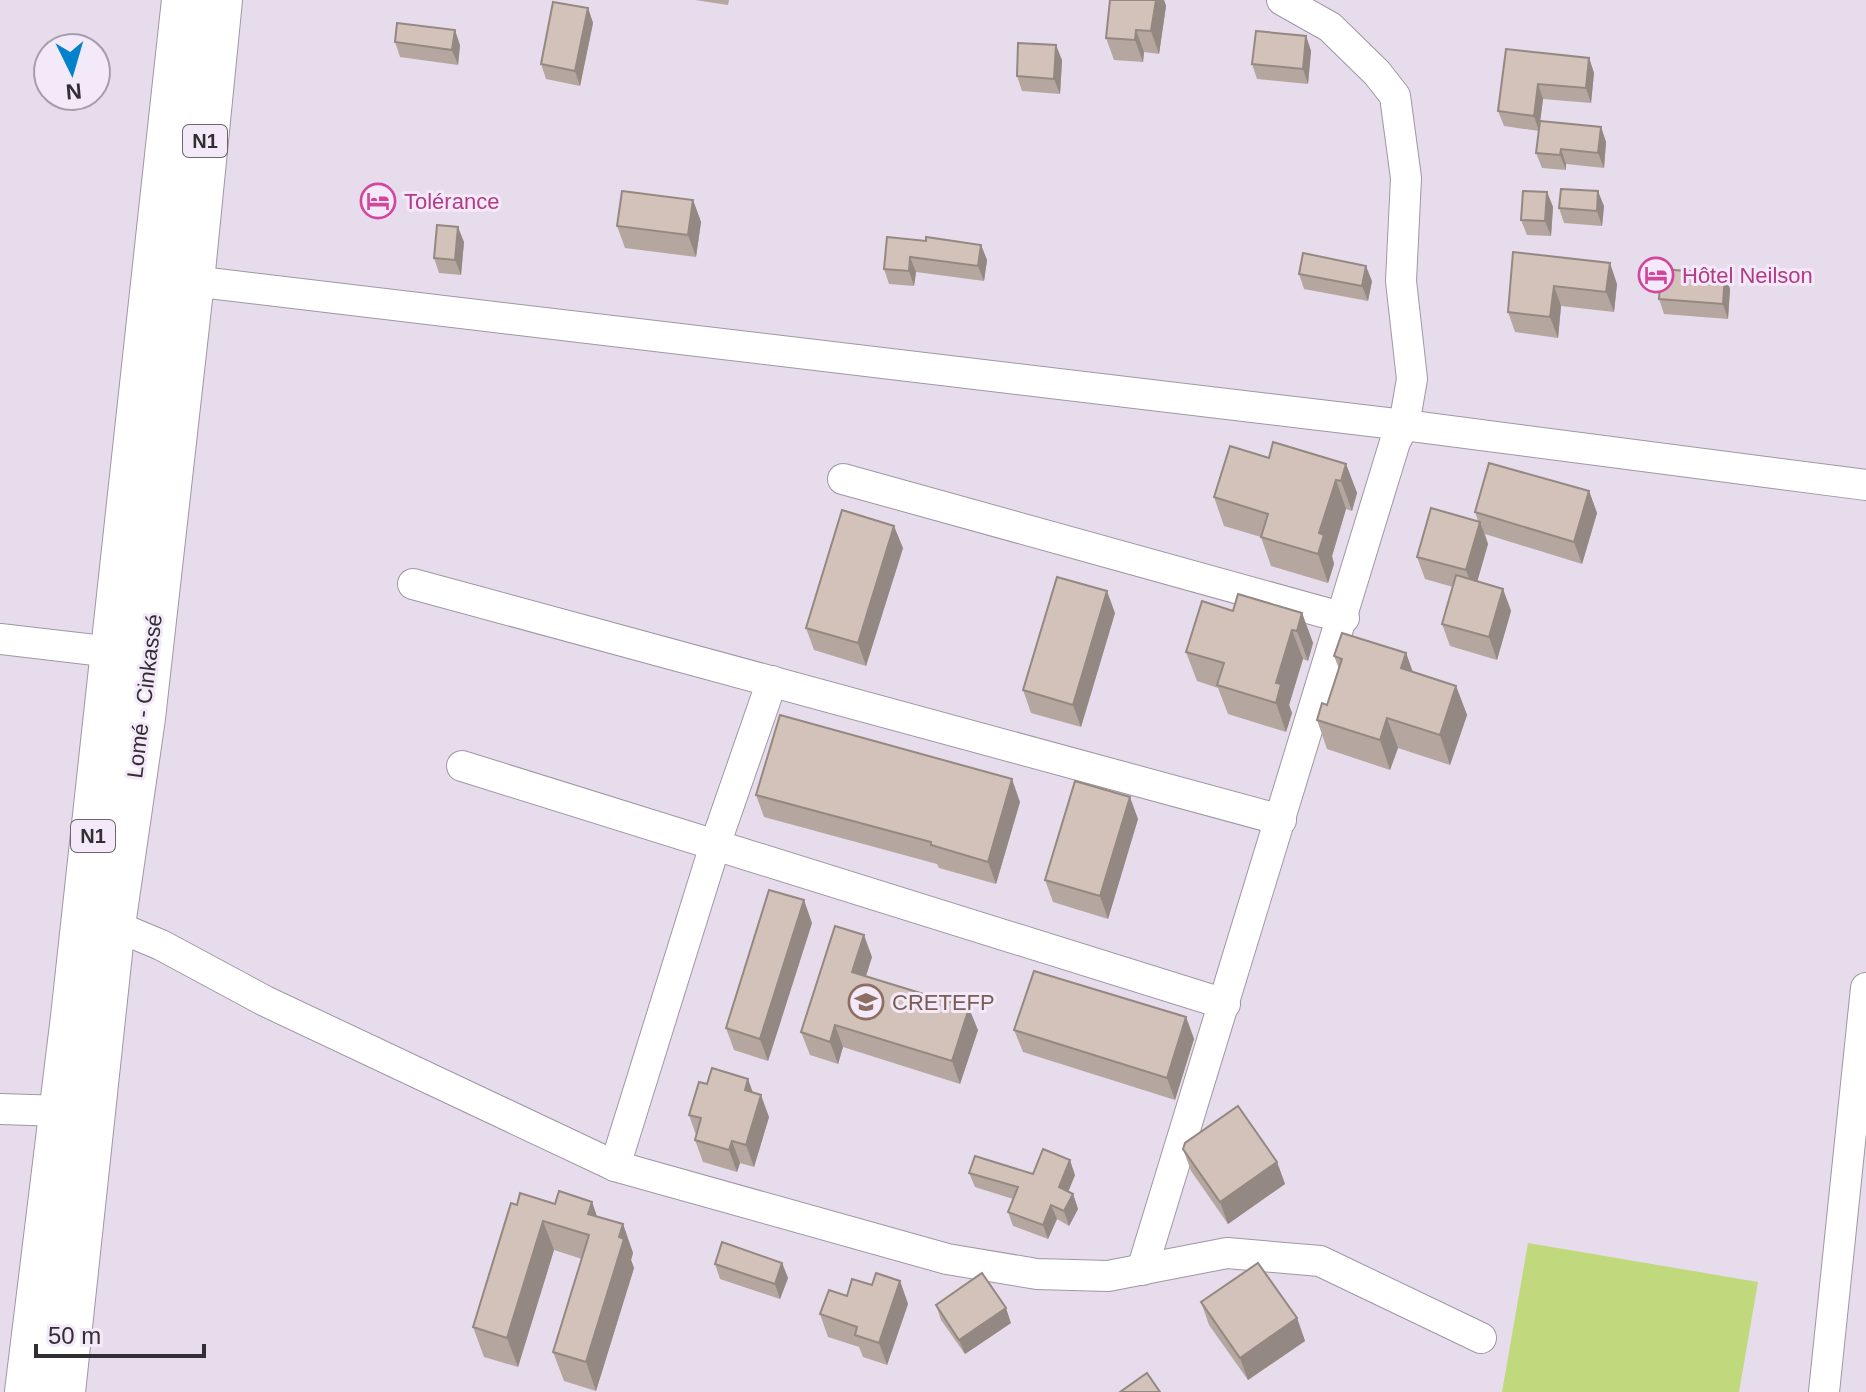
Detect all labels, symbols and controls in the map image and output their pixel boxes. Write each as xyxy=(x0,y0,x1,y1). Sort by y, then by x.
north arrow xyxy=(32,32,112,112)
text: N xyxy=(65,78,83,105)
road number: N1 xyxy=(183,125,227,157)
hotel icon: Tolérance xyxy=(359,182,397,220)
place label: Tolérance xyxy=(404,189,499,214)
hotel icon: Hôtel Neilson xyxy=(1637,256,1675,294)
place label: Hôtel Neilson xyxy=(1682,263,1813,288)
street label: Lomé - Cinkassé xyxy=(122,613,167,780)
road number: N1 xyxy=(71,820,115,852)
school or university icon: CRETEFP xyxy=(847,983,885,1021)
place label: CRETEFP xyxy=(892,990,995,1015)
scale bar xyxy=(36,1308,204,1358)
text: 50 m xyxy=(48,1322,101,1349)

